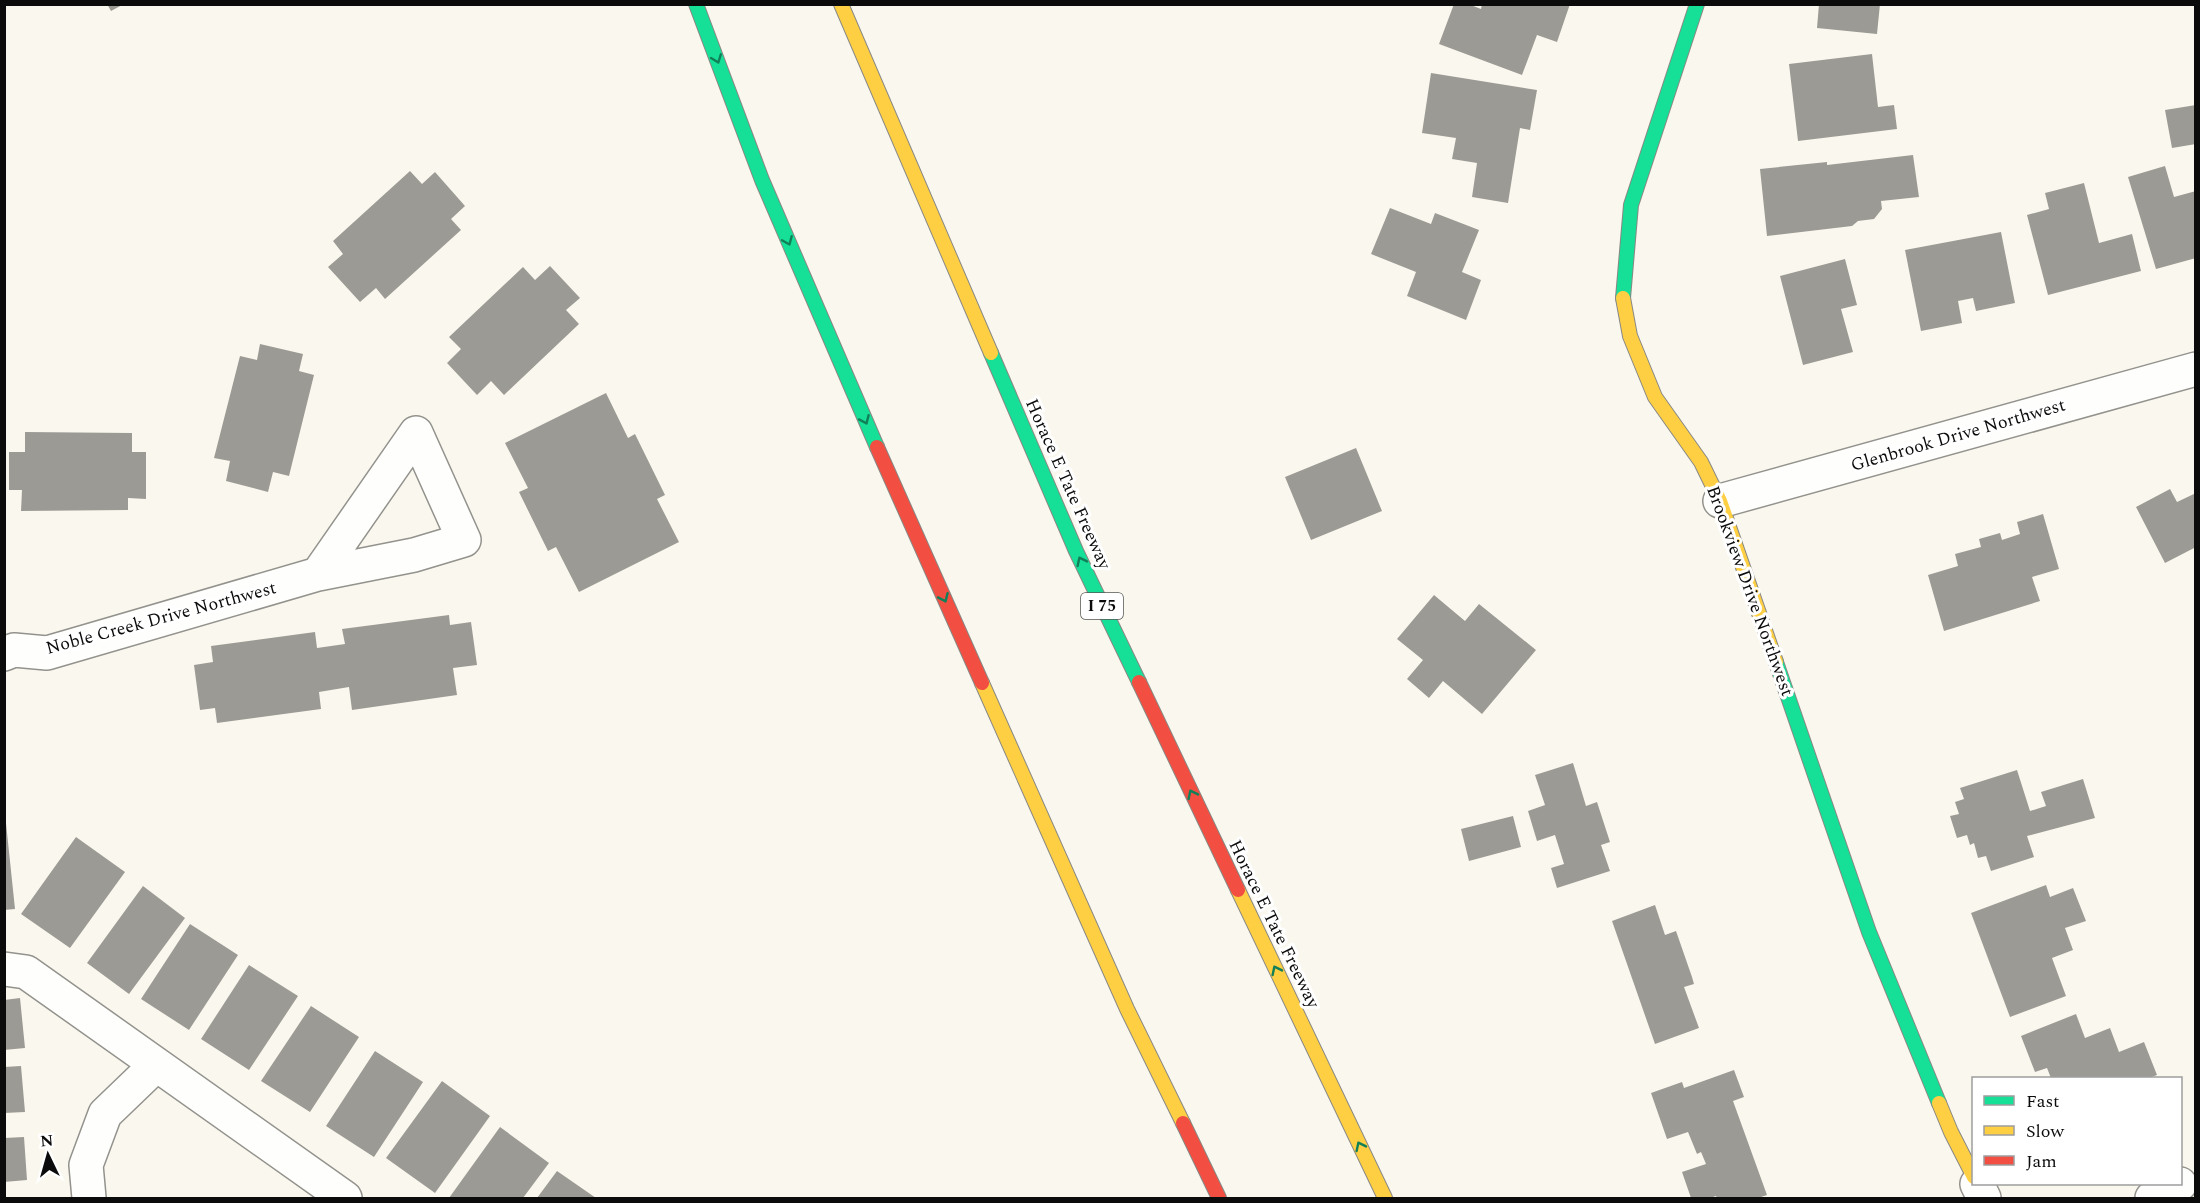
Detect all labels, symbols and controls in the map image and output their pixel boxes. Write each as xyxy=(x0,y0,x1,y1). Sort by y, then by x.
one-way arrow xyxy=(709,53,722,64)
one-way arrow xyxy=(781,234,793,245)
street label: Glenbrook Drive Northwest xyxy=(1848,391,2068,479)
street label: Horace E Tate Freeway xyxy=(1018,394,1118,575)
one-way arrow xyxy=(858,413,870,424)
street label: Brookview Drive Northwest xyxy=(1699,482,1801,700)
one-way arrow xyxy=(1076,557,1088,568)
street label: Noble Creek Drive Northwest xyxy=(43,574,279,662)
one-way arrow xyxy=(937,591,949,602)
road number: I 75 xyxy=(1081,593,1123,619)
one-way arrow xyxy=(1187,789,1199,800)
street label: Horace E Tate Freeway xyxy=(1221,835,1327,1014)
one-way arrow xyxy=(1272,965,1283,976)
legend xyxy=(1972,1077,2182,1185)
text: Fast xyxy=(2026,1088,2059,1115)
text: Slow xyxy=(2026,1118,2065,1145)
north arrow xyxy=(18,1125,78,1185)
text: N xyxy=(39,1129,54,1154)
one-way arrow xyxy=(1356,1141,1368,1152)
text: Jam xyxy=(2026,1148,2057,1175)

